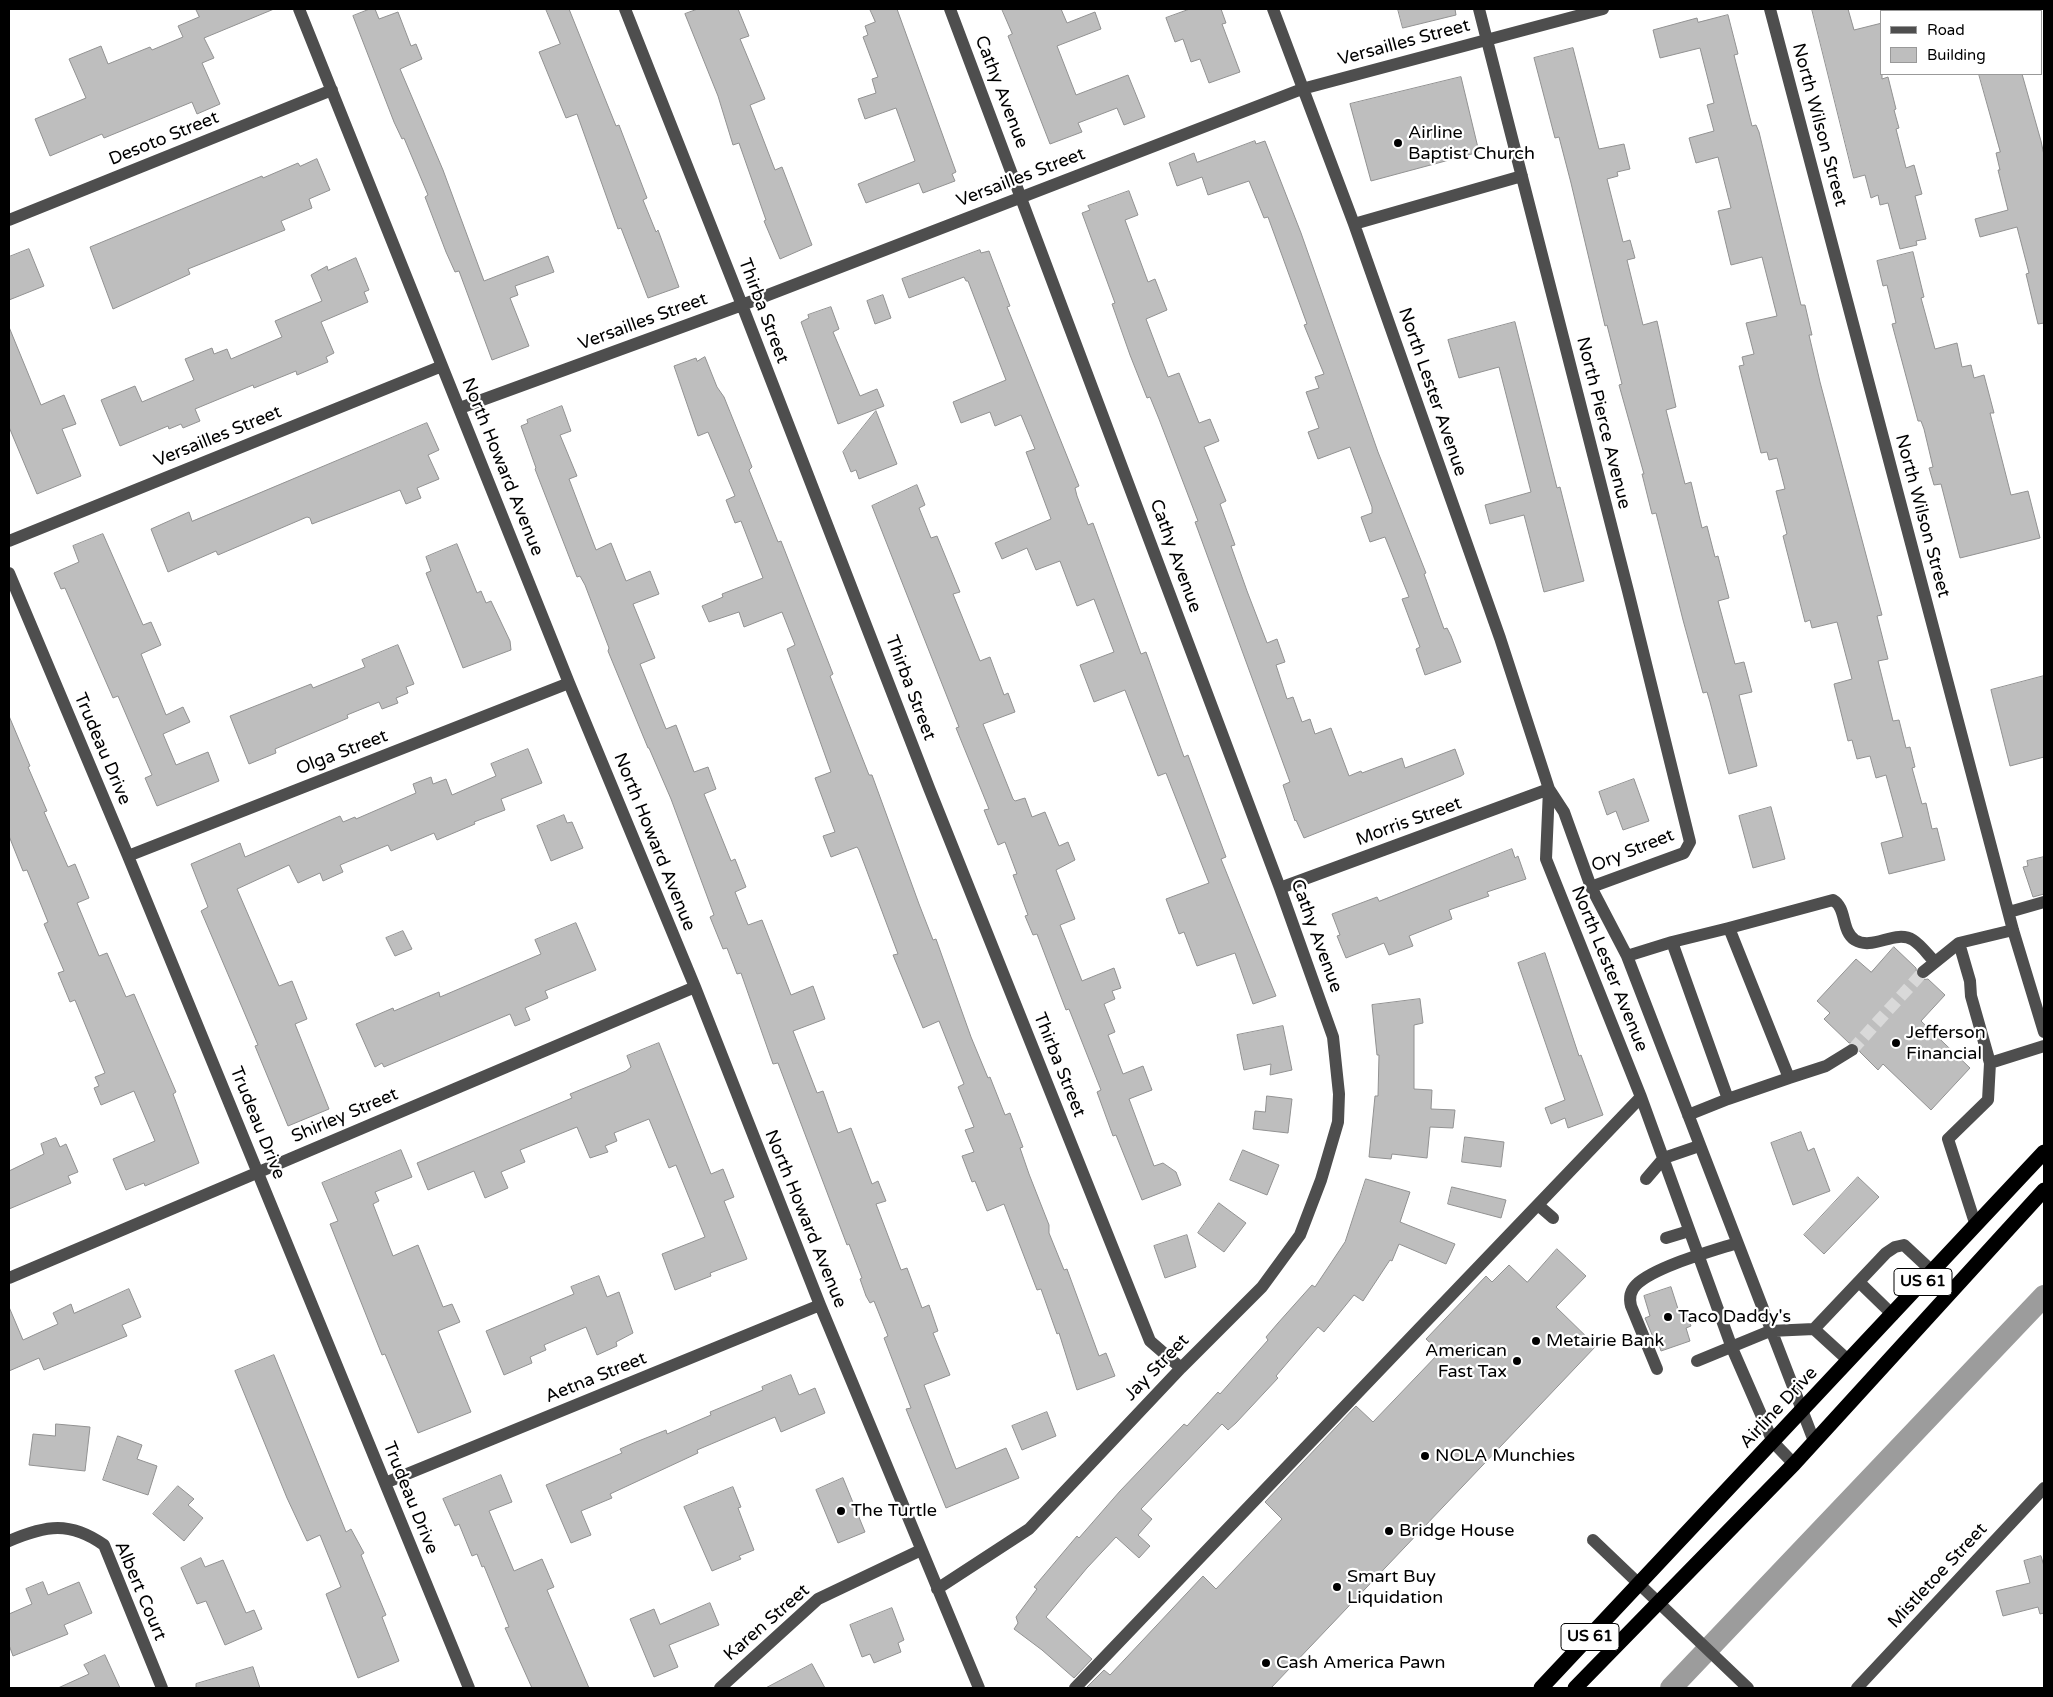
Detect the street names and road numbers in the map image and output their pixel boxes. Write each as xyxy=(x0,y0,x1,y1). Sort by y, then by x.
street label: Versailles Street xyxy=(1336,15,1472,71)
street label: Cathy Avenue xyxy=(970,33,1032,151)
street label: North Wilson Street xyxy=(1787,41,1851,209)
street label: Desoto Street xyxy=(106,107,222,171)
street label: Versailles Street xyxy=(954,144,1088,212)
street label: Thirba Street xyxy=(733,255,793,367)
street label: Versailles Street xyxy=(576,289,710,355)
street label: North Lester Avenue xyxy=(1393,305,1471,479)
street label: North Pierce Avenue xyxy=(1571,335,1635,511)
street label: North Howard Avenue xyxy=(456,375,548,559)
street label: Versailles Street xyxy=(151,402,285,472)
street label: North Wilson Street xyxy=(1890,432,1954,600)
street label: Cathy Avenue xyxy=(1145,496,1205,616)
street label: Thirba Street xyxy=(880,632,940,744)
street label: Trudeau Drive xyxy=(69,690,135,808)
street label: Olga Street xyxy=(293,726,391,780)
street label: North Howard Avenue xyxy=(608,750,700,934)
street label: Morris Street xyxy=(1353,793,1465,851)
street label: Ory Street xyxy=(1589,825,1677,877)
street label: Cathy Avenue xyxy=(1286,876,1346,996)
street label: North Lester Avenue xyxy=(1566,883,1652,1055)
street label: Thirba Street xyxy=(1028,1010,1090,1120)
street label: Trudeau Drive xyxy=(225,1064,289,1182)
street label: Shirley Street xyxy=(288,1084,402,1148)
street label: North Howard Avenue xyxy=(759,1127,851,1311)
road number: US 61 xyxy=(1894,1268,1952,1295)
street label: Jay Street xyxy=(1120,1330,1194,1406)
street label: Aetna Street xyxy=(542,1348,650,1408)
street label: Airline Drive xyxy=(1736,1363,1822,1453)
street label: Trudeau Drive xyxy=(378,1439,442,1557)
street label: Mistletoe Street xyxy=(1884,1519,1992,1633)
street label: Albert Court xyxy=(109,1538,171,1644)
street label: Karen Street xyxy=(720,1580,814,1666)
road number: US 61 xyxy=(1561,1624,1619,1650)

